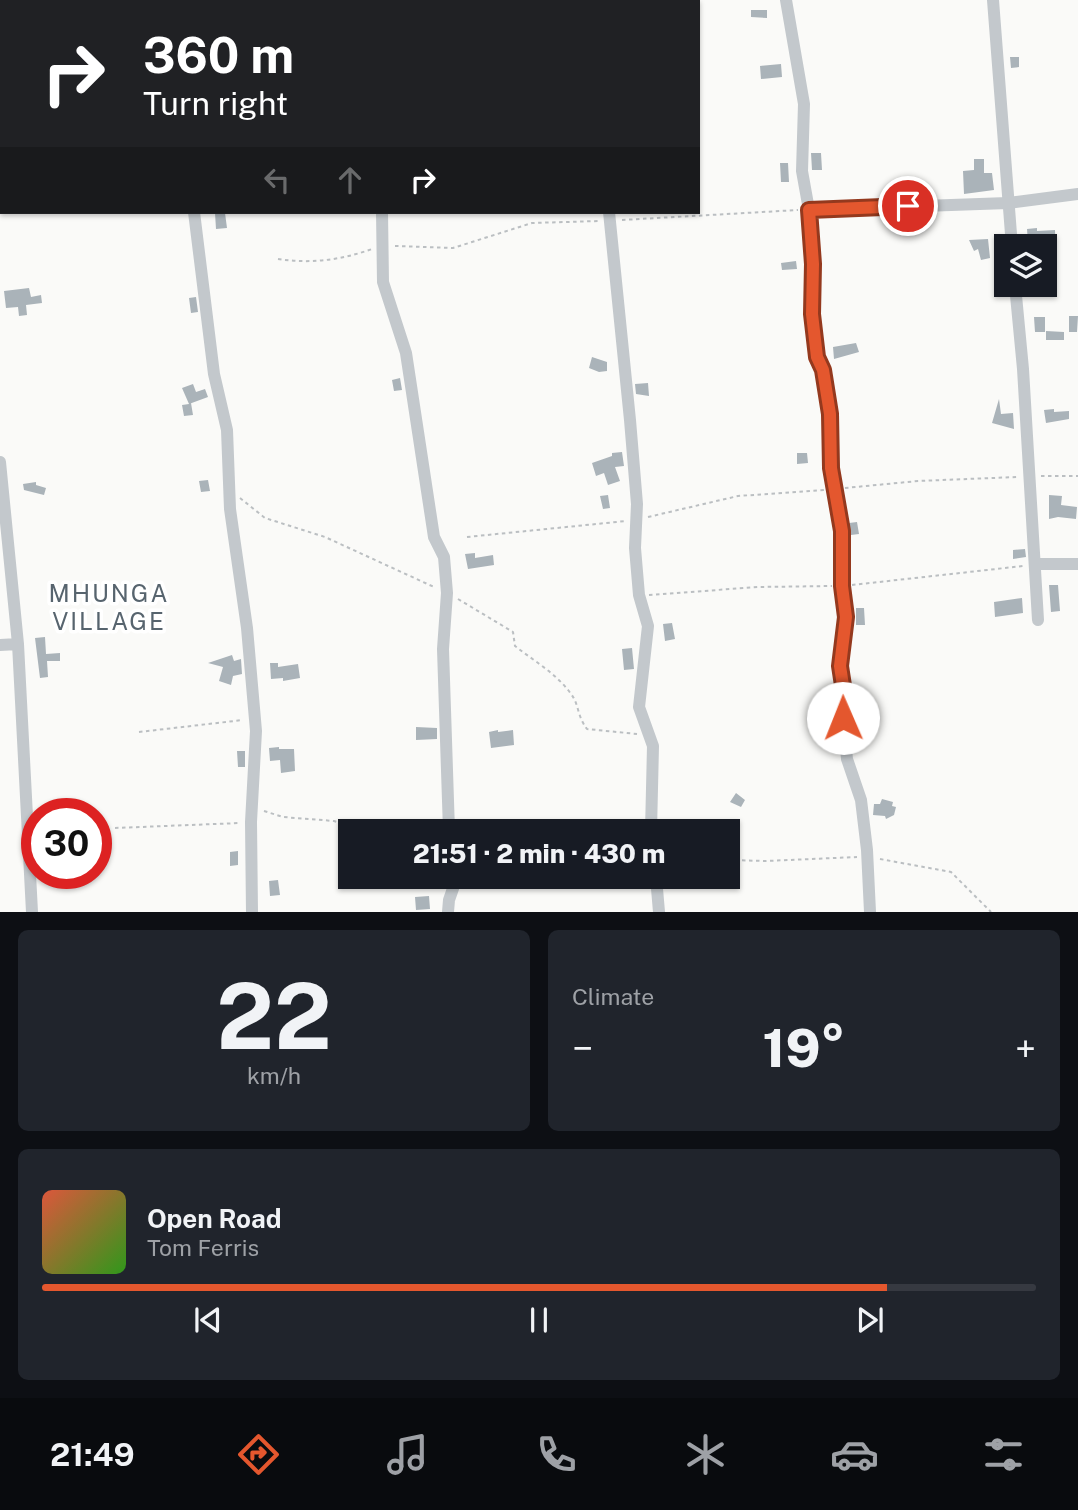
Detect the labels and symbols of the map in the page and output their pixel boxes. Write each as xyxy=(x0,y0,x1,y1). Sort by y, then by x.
pin xyxy=(878,176,938,236)
district label: MHUNGA VILLAGE xyxy=(48,579,170,635)
position arrow xyxy=(806,681,880,755)
speed limit sign: 30 xyxy=(21,798,112,889)

